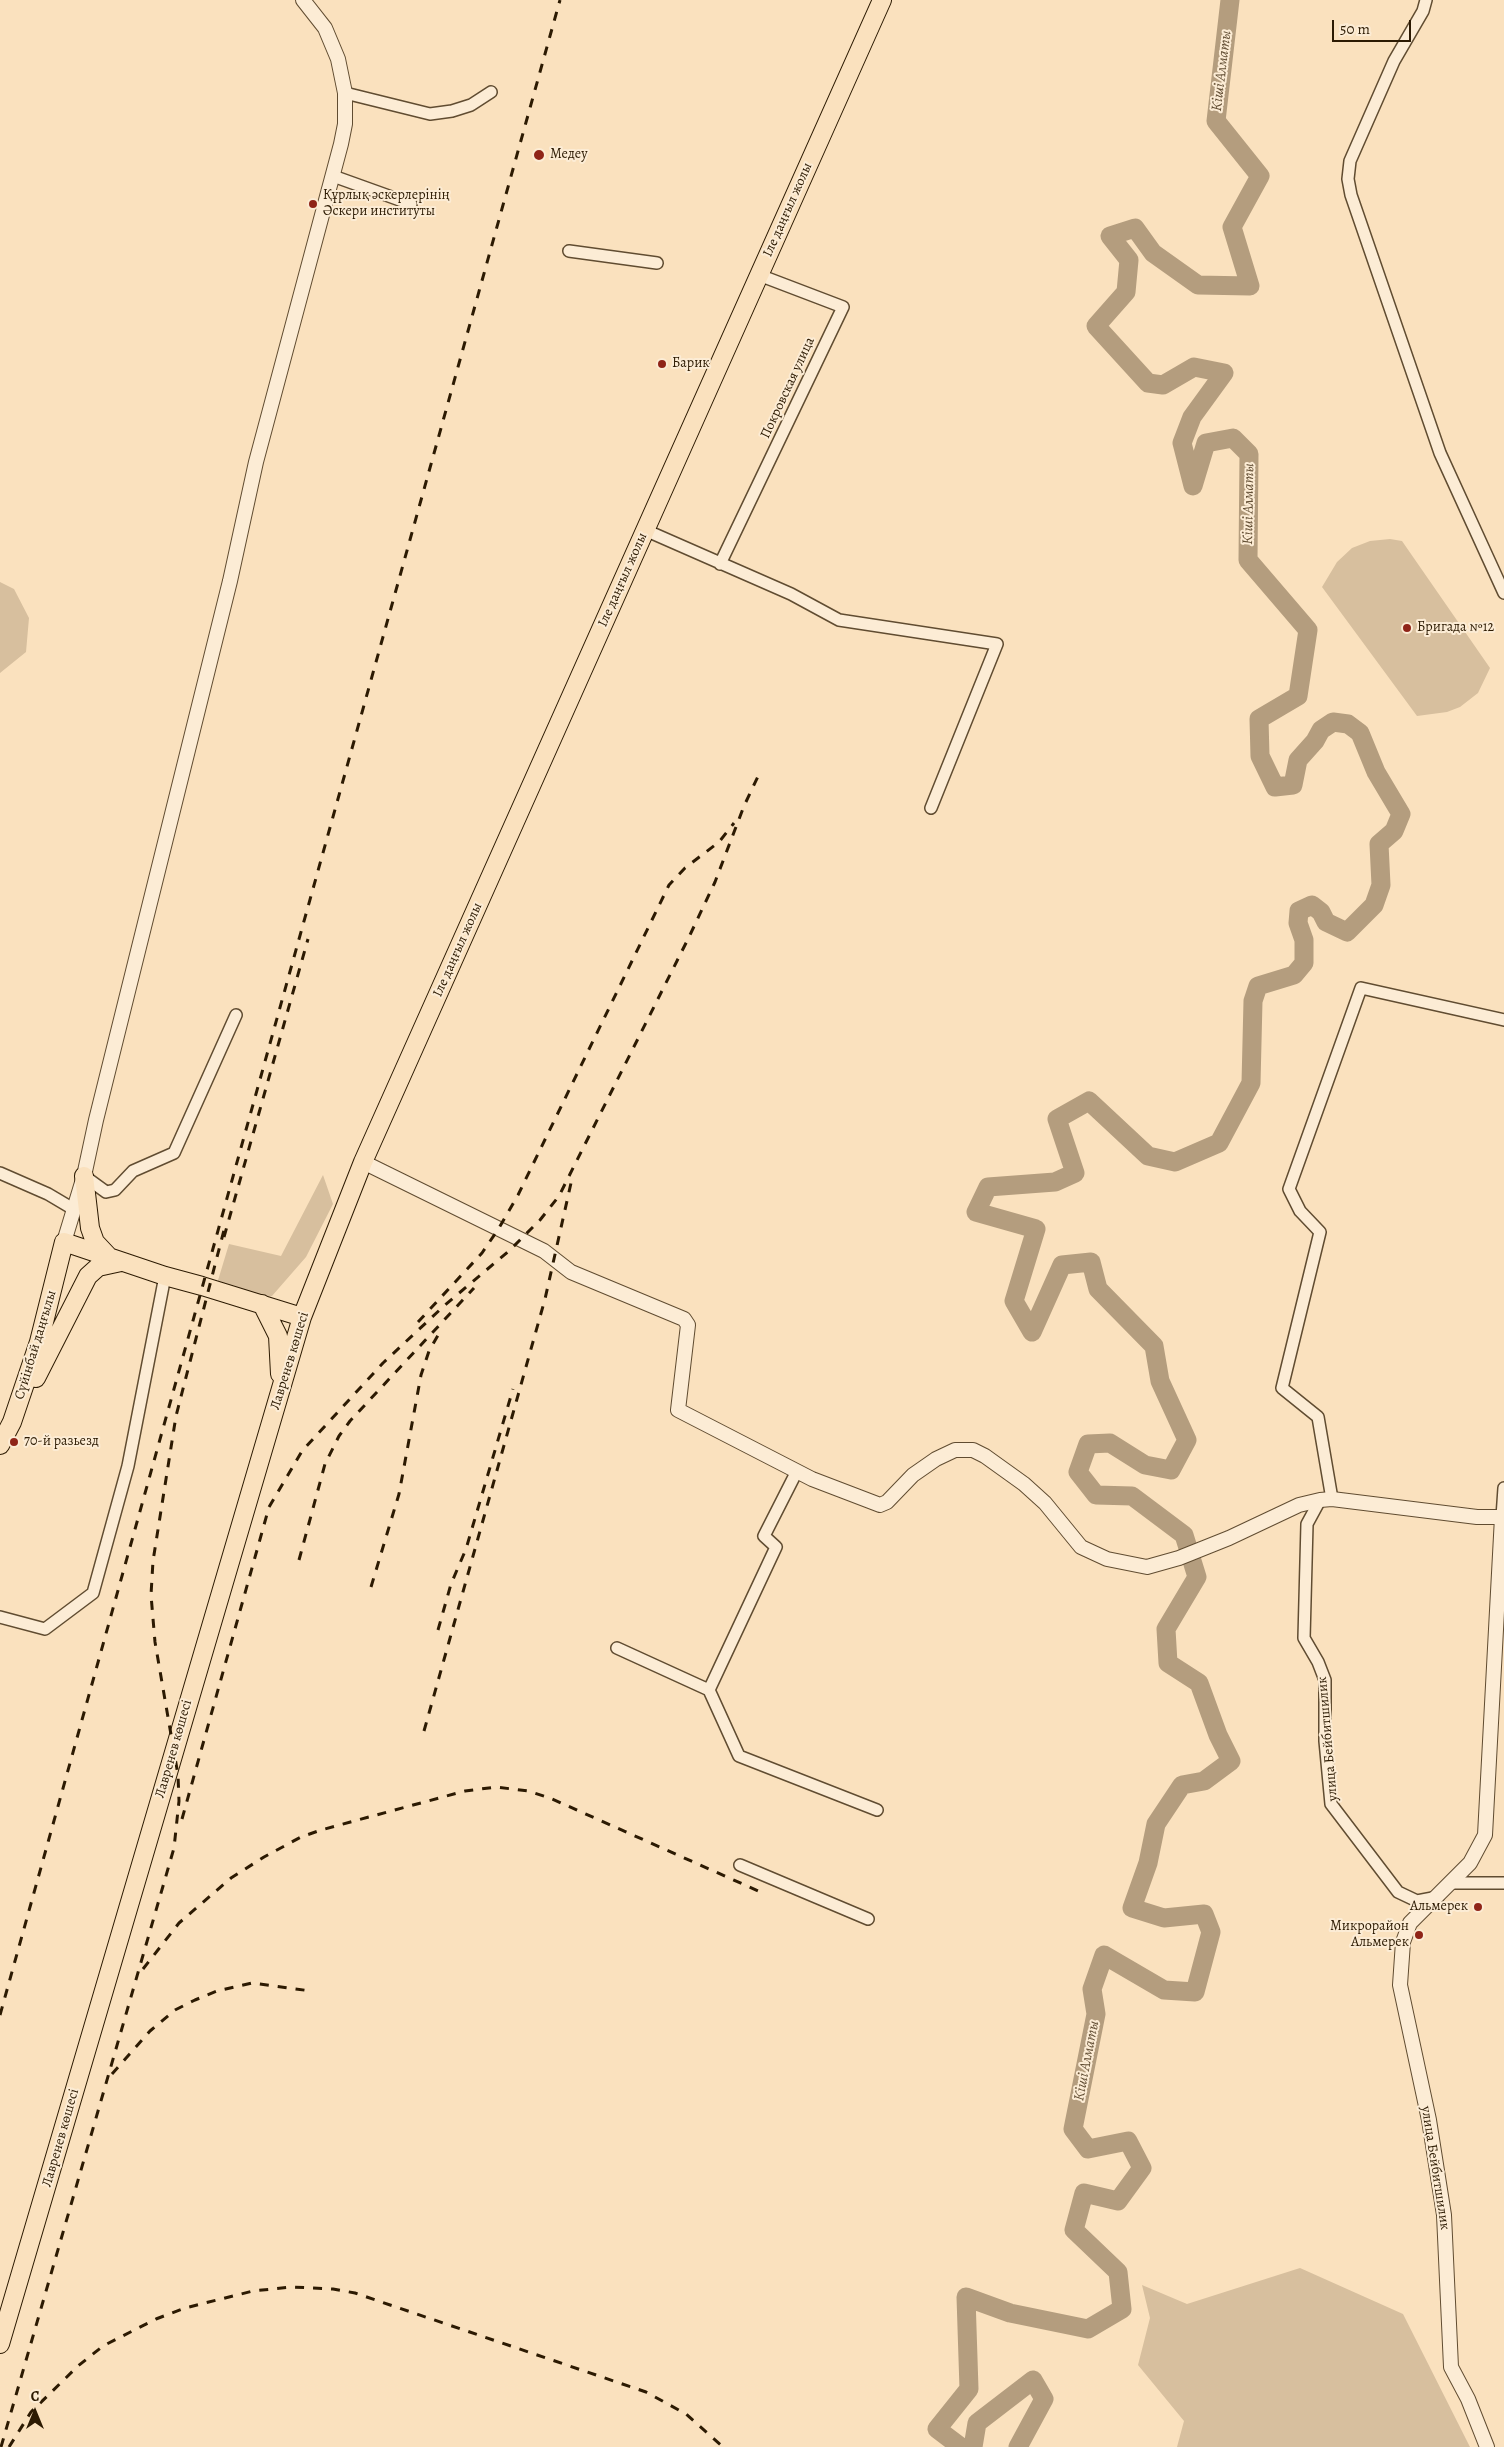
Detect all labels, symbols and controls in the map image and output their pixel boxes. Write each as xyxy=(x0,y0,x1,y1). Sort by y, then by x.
scale bar xyxy=(1334,10,1413,42)
text: 50 m xyxy=(1340,19,1370,39)
water label: Кіші Алматы xyxy=(1208,30,1236,112)
place label: Медеу xyxy=(550,147,588,163)
marker: Медеу xyxy=(532,148,546,162)
street label: Іле даңғыл жолы xyxy=(760,160,816,260)
place label: Құрлық әскерлерінің Әскери институты xyxy=(323,188,450,220)
marker: Құрлық әскерлерінің Әскери институты xyxy=(307,198,319,210)
street label: Покровская улица xyxy=(757,335,819,441)
place label: Барик xyxy=(672,356,710,372)
marker: Барик xyxy=(656,358,668,370)
water label: Кіші Алматы xyxy=(1239,463,1259,545)
street label: Іле даңғыл жолы xyxy=(595,530,651,630)
place label: Бригада №12 xyxy=(1417,620,1494,636)
marker: Бригада №12 xyxy=(1401,622,1413,634)
street label: Іле даңғыл жолы xyxy=(430,900,486,1000)
street label: Сүйінбай даңғылы xyxy=(11,1288,61,1402)
street label: Лавренев көшесі xyxy=(267,1310,313,1412)
place label: 70-й разьезд xyxy=(24,1434,99,1450)
marker: 70-й разьезд xyxy=(8,1436,20,1448)
street label: улица Бейбитшилик xyxy=(1314,1676,1342,1802)
street label: Лавренев көшесі xyxy=(152,1698,196,1800)
place label: Альмерек xyxy=(1410,1899,1468,1915)
marker: Альмерек xyxy=(1472,1901,1484,1913)
place label: Микрорайон Альмерек xyxy=(1330,1919,1409,1951)
marker: Микрорайон Альмерек xyxy=(1413,1929,1425,1941)
water label: Кіші Алматы xyxy=(1070,2019,1104,2103)
street label: Лавренев көшесі xyxy=(39,2087,83,2189)
street label: улица Бейбитшилик xyxy=(1417,2105,1453,2231)
north arrow xyxy=(10,2387,60,2437)
text: С xyxy=(31,2387,39,2406)

